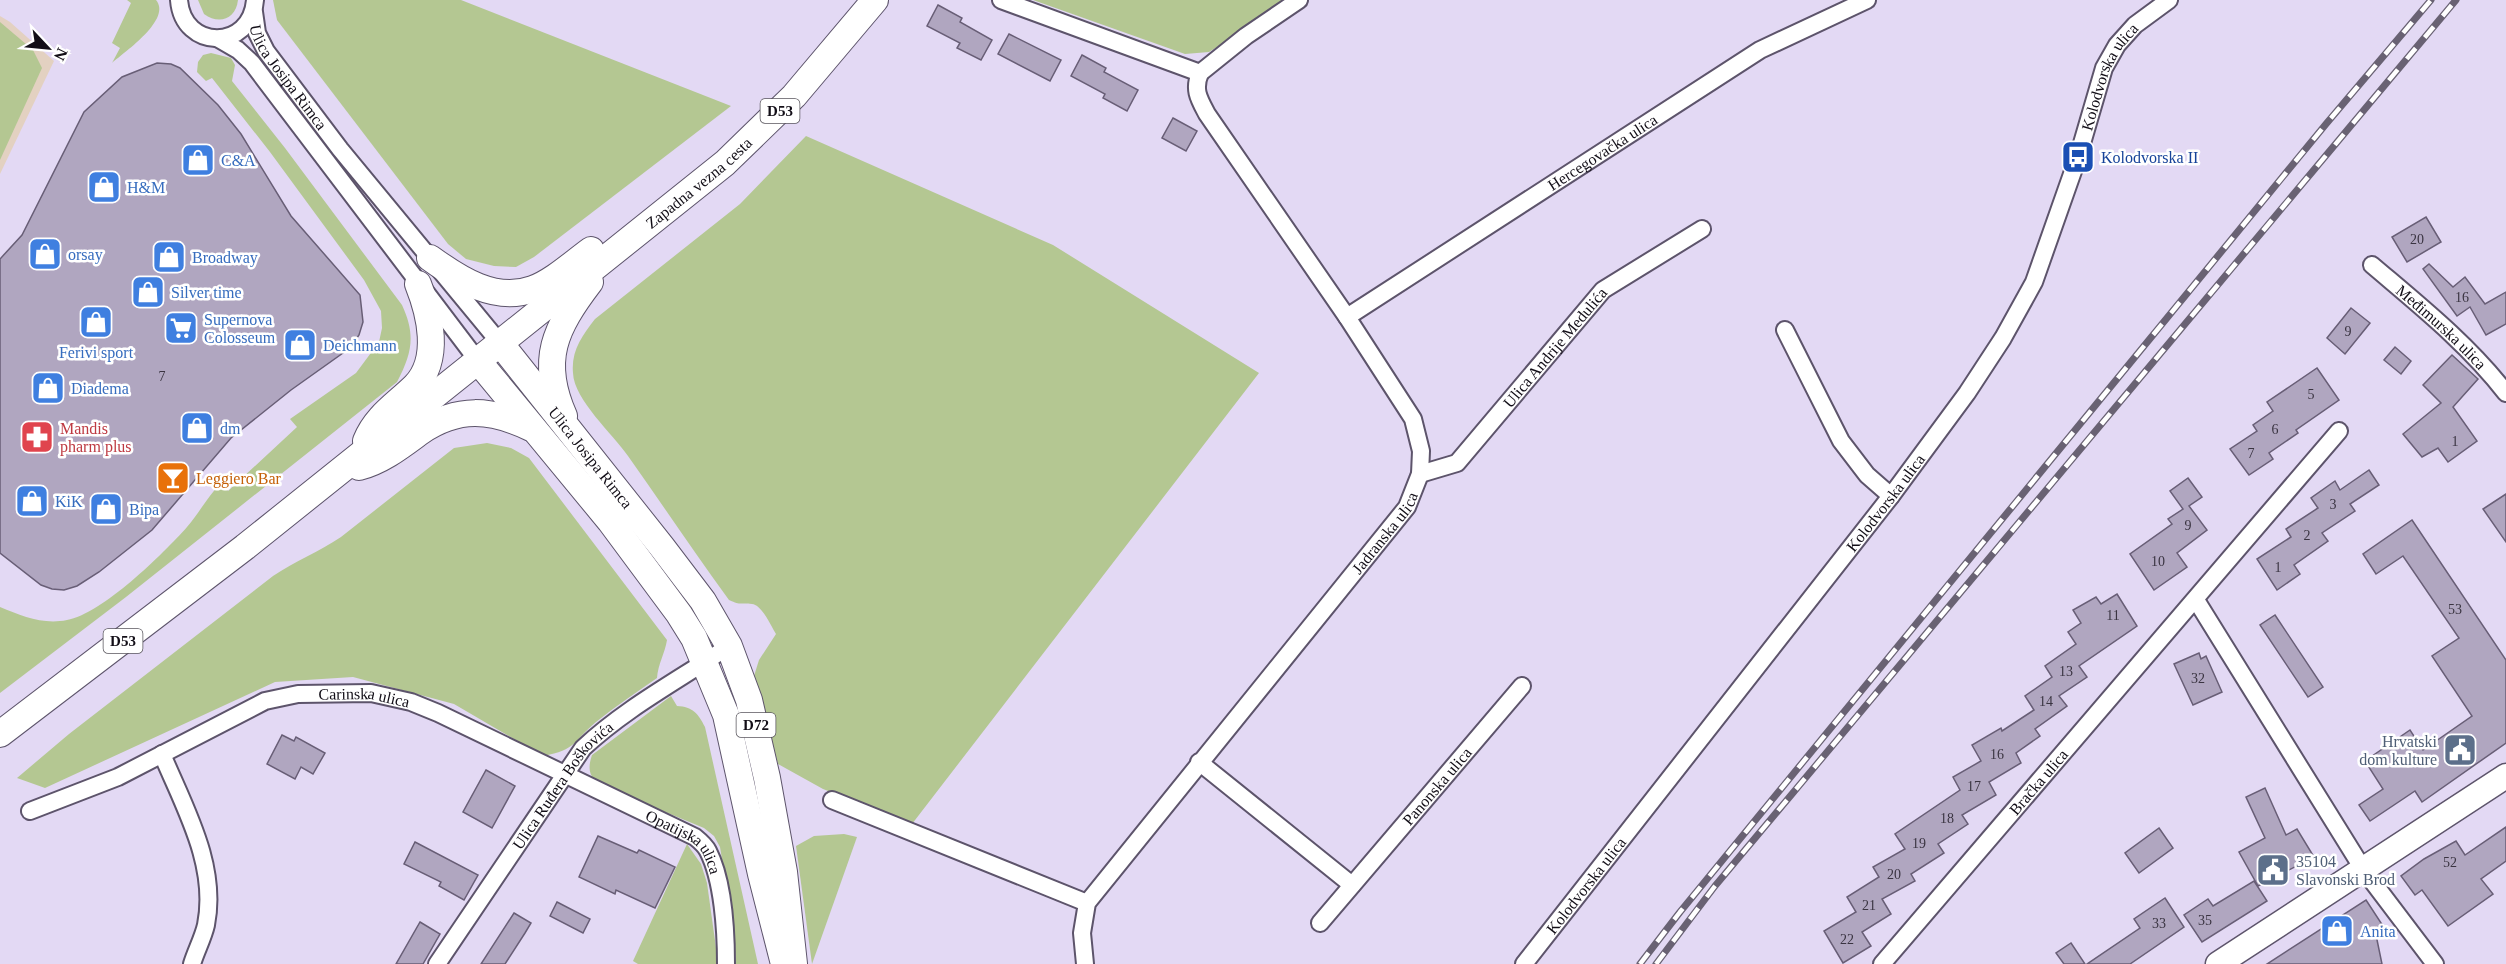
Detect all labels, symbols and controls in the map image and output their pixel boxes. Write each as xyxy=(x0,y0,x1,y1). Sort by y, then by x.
north arrow xyxy=(18,18,78,78)
street label: Kolodvorska ulica xyxy=(2078,19,2141,132)
street label: Ulica Josipa Rimca xyxy=(247,23,331,133)
text: N xyxy=(51,45,71,64)
road number: D53 xyxy=(760,99,800,123)
street label: Hercegovačka ulica xyxy=(1544,110,1660,193)
street label: Zapadna vezna cesta xyxy=(642,134,755,232)
bus stop icon: Kolodvorska II xyxy=(2060,139,2096,175)
shop icon: C&A xyxy=(180,142,216,178)
place label: Kolodvorska II xyxy=(2101,149,2198,166)
place label: C&A xyxy=(221,152,256,169)
shop icon: H&M xyxy=(86,169,122,205)
place label: H&M xyxy=(127,179,165,196)
house number: 20 xyxy=(2410,232,2424,247)
shop icon: orsay xyxy=(27,236,63,272)
shop icon: Broadway xyxy=(151,239,187,275)
place label: orsay xyxy=(68,246,103,264)
place label: Broadway xyxy=(192,249,258,267)
shop icon: Silver time xyxy=(130,274,166,310)
street label: Međimurska ulica xyxy=(2393,281,2490,372)
place label: Silver time xyxy=(171,284,242,301)
street label: Ulica Andrije Medulića xyxy=(1499,284,1610,411)
house number: 16 xyxy=(2455,290,2469,305)
shop icon: Ferivi sport xyxy=(78,304,114,340)
supermarket icon: Supernova Colosseum xyxy=(163,310,199,346)
place label: Supernova Colosseum xyxy=(204,311,276,346)
house number: 9 xyxy=(2345,324,2352,339)
shop icon: Deichmann xyxy=(282,327,318,363)
place label: Deichmann xyxy=(323,337,397,354)
place label: Ferivi sport xyxy=(59,344,134,362)
house number: 7 xyxy=(159,369,166,384)
shop icon: Diadema xyxy=(30,370,66,406)
place label: Diadema xyxy=(71,380,129,397)
house number: 5 xyxy=(2308,387,2315,402)
street label: Ulica Josipa Rimca xyxy=(545,403,636,511)
shop icon: dm xyxy=(179,410,215,446)
pharmacy icon: Mandis pharm plus xyxy=(19,419,55,455)
place label: Mandis pharm plus xyxy=(60,420,132,456)
place label: dm xyxy=(220,420,241,437)
house number: 6 xyxy=(2272,422,2279,437)
house number: 1 xyxy=(2452,434,2459,449)
house number: 7 xyxy=(2248,446,2255,461)
street label: Kolodvorska ulica xyxy=(1843,451,1928,554)
bar icon: Leggiero Bar xyxy=(155,460,191,496)
place label: Leggiero Bar xyxy=(196,470,282,488)
shop icon: KiK xyxy=(14,483,50,519)
street label: Jadranska ulica xyxy=(1348,490,1421,577)
shop icon: Bipa xyxy=(88,491,124,527)
place label: KiK xyxy=(55,493,83,510)
house number: 3 xyxy=(2330,497,2337,512)
place label: Bipa xyxy=(129,501,159,519)
house number: 9 xyxy=(2185,518,2192,533)
house number: 2 xyxy=(2304,528,2311,543)
house number: 10 xyxy=(2151,554,2165,569)
house number: 1 xyxy=(2275,560,2282,575)
house number: 53 xyxy=(2448,602,2462,617)
house number: 11 xyxy=(2106,608,2120,623)
road number: D53 xyxy=(104,629,142,653)
house number: 13 xyxy=(2059,664,2073,679)
house number: 32 xyxy=(2191,671,2205,686)
street label: Carinska ulica xyxy=(318,684,411,710)
house number: 14 xyxy=(2039,694,2053,709)
road number: D72 xyxy=(736,713,776,737)
street label: Ulica Ruđera Boškovića xyxy=(509,718,616,852)
public building icon: Hrvatski dom kulture xyxy=(2442,732,2478,768)
place label: Hrvatski dom kulture xyxy=(2359,733,2438,768)
street label: Panonska ulica xyxy=(1399,744,1475,828)
street label: Bračka ulica xyxy=(2006,746,2071,818)
house number: 16 xyxy=(1990,747,2004,762)
house number: 17 xyxy=(1967,779,1981,794)
street label: Opatijska ulica xyxy=(643,806,725,876)
house number: 18 xyxy=(1940,811,1954,826)
street label: Kolodvorska ulica xyxy=(1543,834,1629,937)
house number: 19 xyxy=(1912,836,1926,851)
public building icon: 35104 Slavonski Brod xyxy=(2255,852,2291,888)
place label: 35104 Slavonski Brod xyxy=(2296,853,2395,888)
house number: 52 xyxy=(2443,855,2457,870)
house number: 20 xyxy=(1887,867,1901,882)
house number: 21 xyxy=(1862,898,1876,913)
house number: 35 xyxy=(2198,913,2212,928)
shop icon: Anita xyxy=(2319,913,2355,949)
house number: 33 xyxy=(2152,916,2166,931)
place label: Anita xyxy=(2360,923,2396,940)
house number: 22 xyxy=(1840,932,1854,947)

